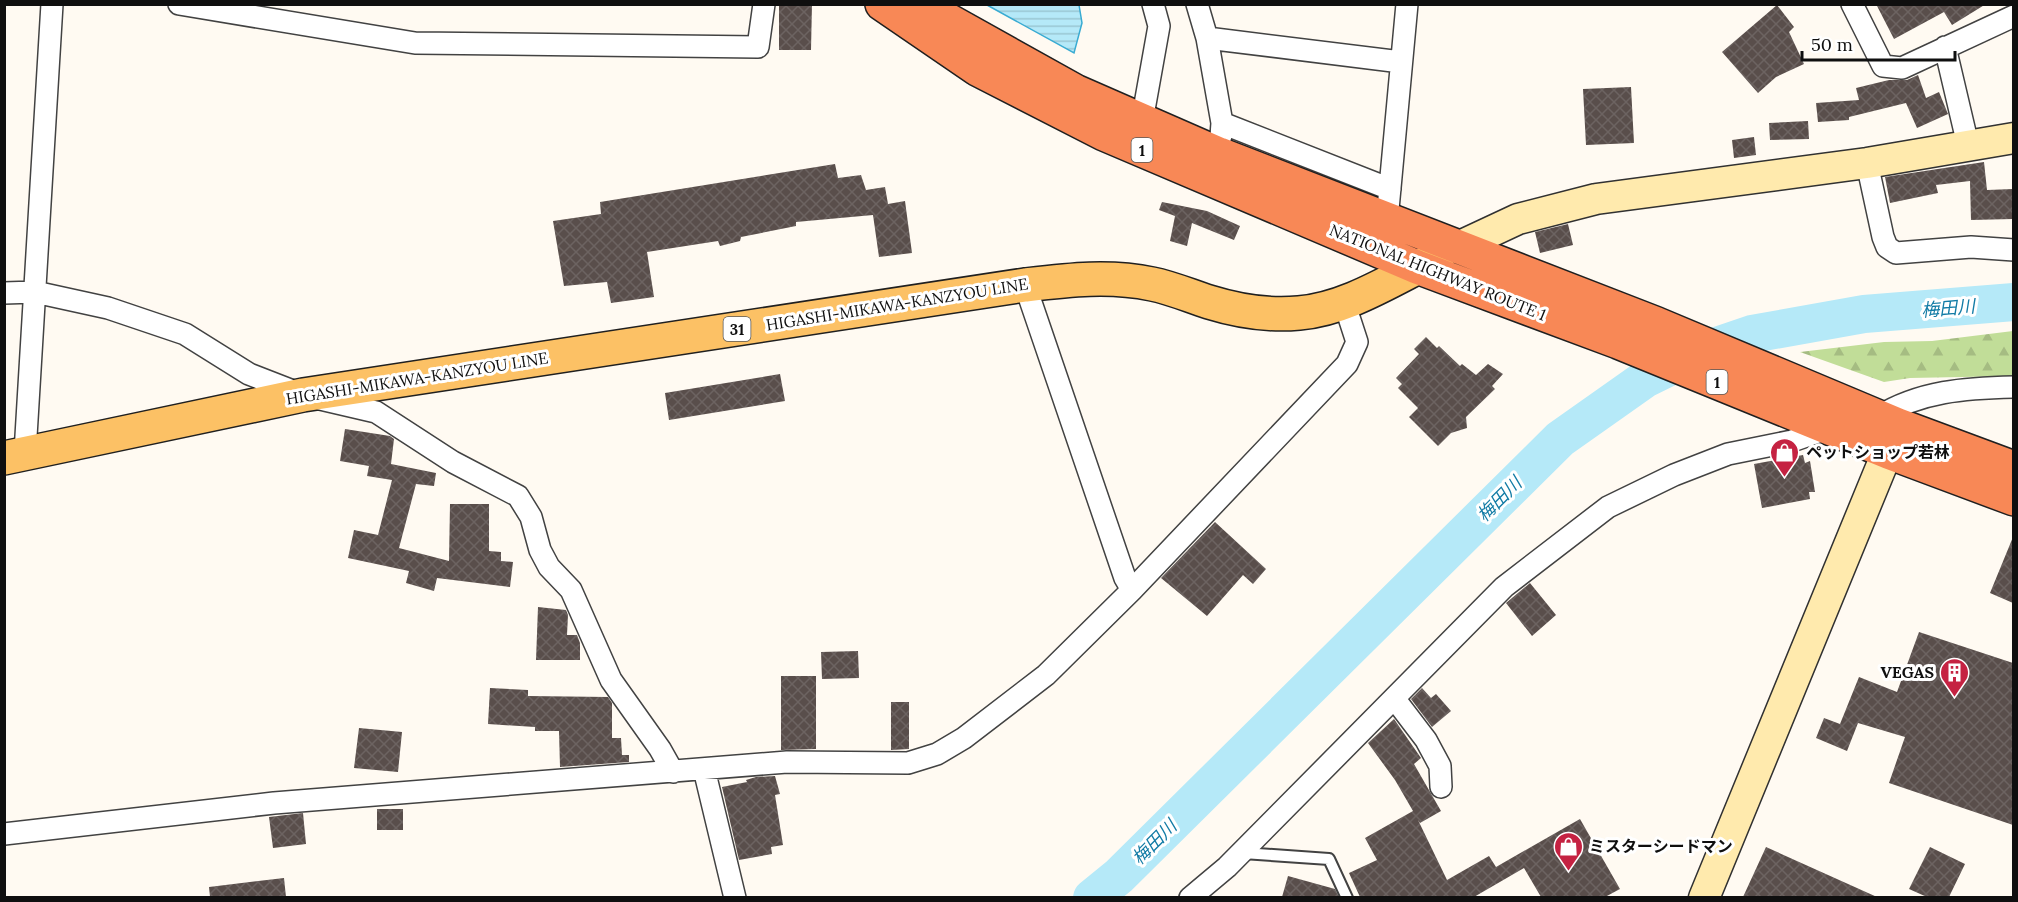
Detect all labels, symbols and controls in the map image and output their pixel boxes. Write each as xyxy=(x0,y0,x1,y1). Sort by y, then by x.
scale bar xyxy=(1802,24,1955,62)
text: 50 m xyxy=(1811,33,1853,56)
road number: 1 xyxy=(1132,138,1152,162)
street label: NATIONAL HIGHWAY ROUTE 1 xyxy=(1327,219,1549,325)
street label: HIGASHI-MIKAWA-KANZYOU LINE xyxy=(764,273,1030,335)
water label: 梅田川 xyxy=(1920,294,1978,322)
road number: 31 xyxy=(724,317,750,341)
street label: HIGASHI-MIKAWA-KANZYOU LINE xyxy=(284,347,550,409)
road number: 1 xyxy=(1706,370,1728,394)
shop icon: ペットショップ若林 xyxy=(1769,436,1801,478)
place label: ペットショップ若林 xyxy=(1806,442,1950,462)
water label: 梅田川 xyxy=(1472,470,1528,526)
building icon: VEGAS xyxy=(1939,656,1971,698)
place label: VEGAS xyxy=(1880,662,1934,682)
water label: 梅田川 xyxy=(1127,813,1183,869)
shop icon: ミスターシードマン xyxy=(1552,830,1584,872)
place label: ミスターシードマン xyxy=(1589,836,1733,856)

